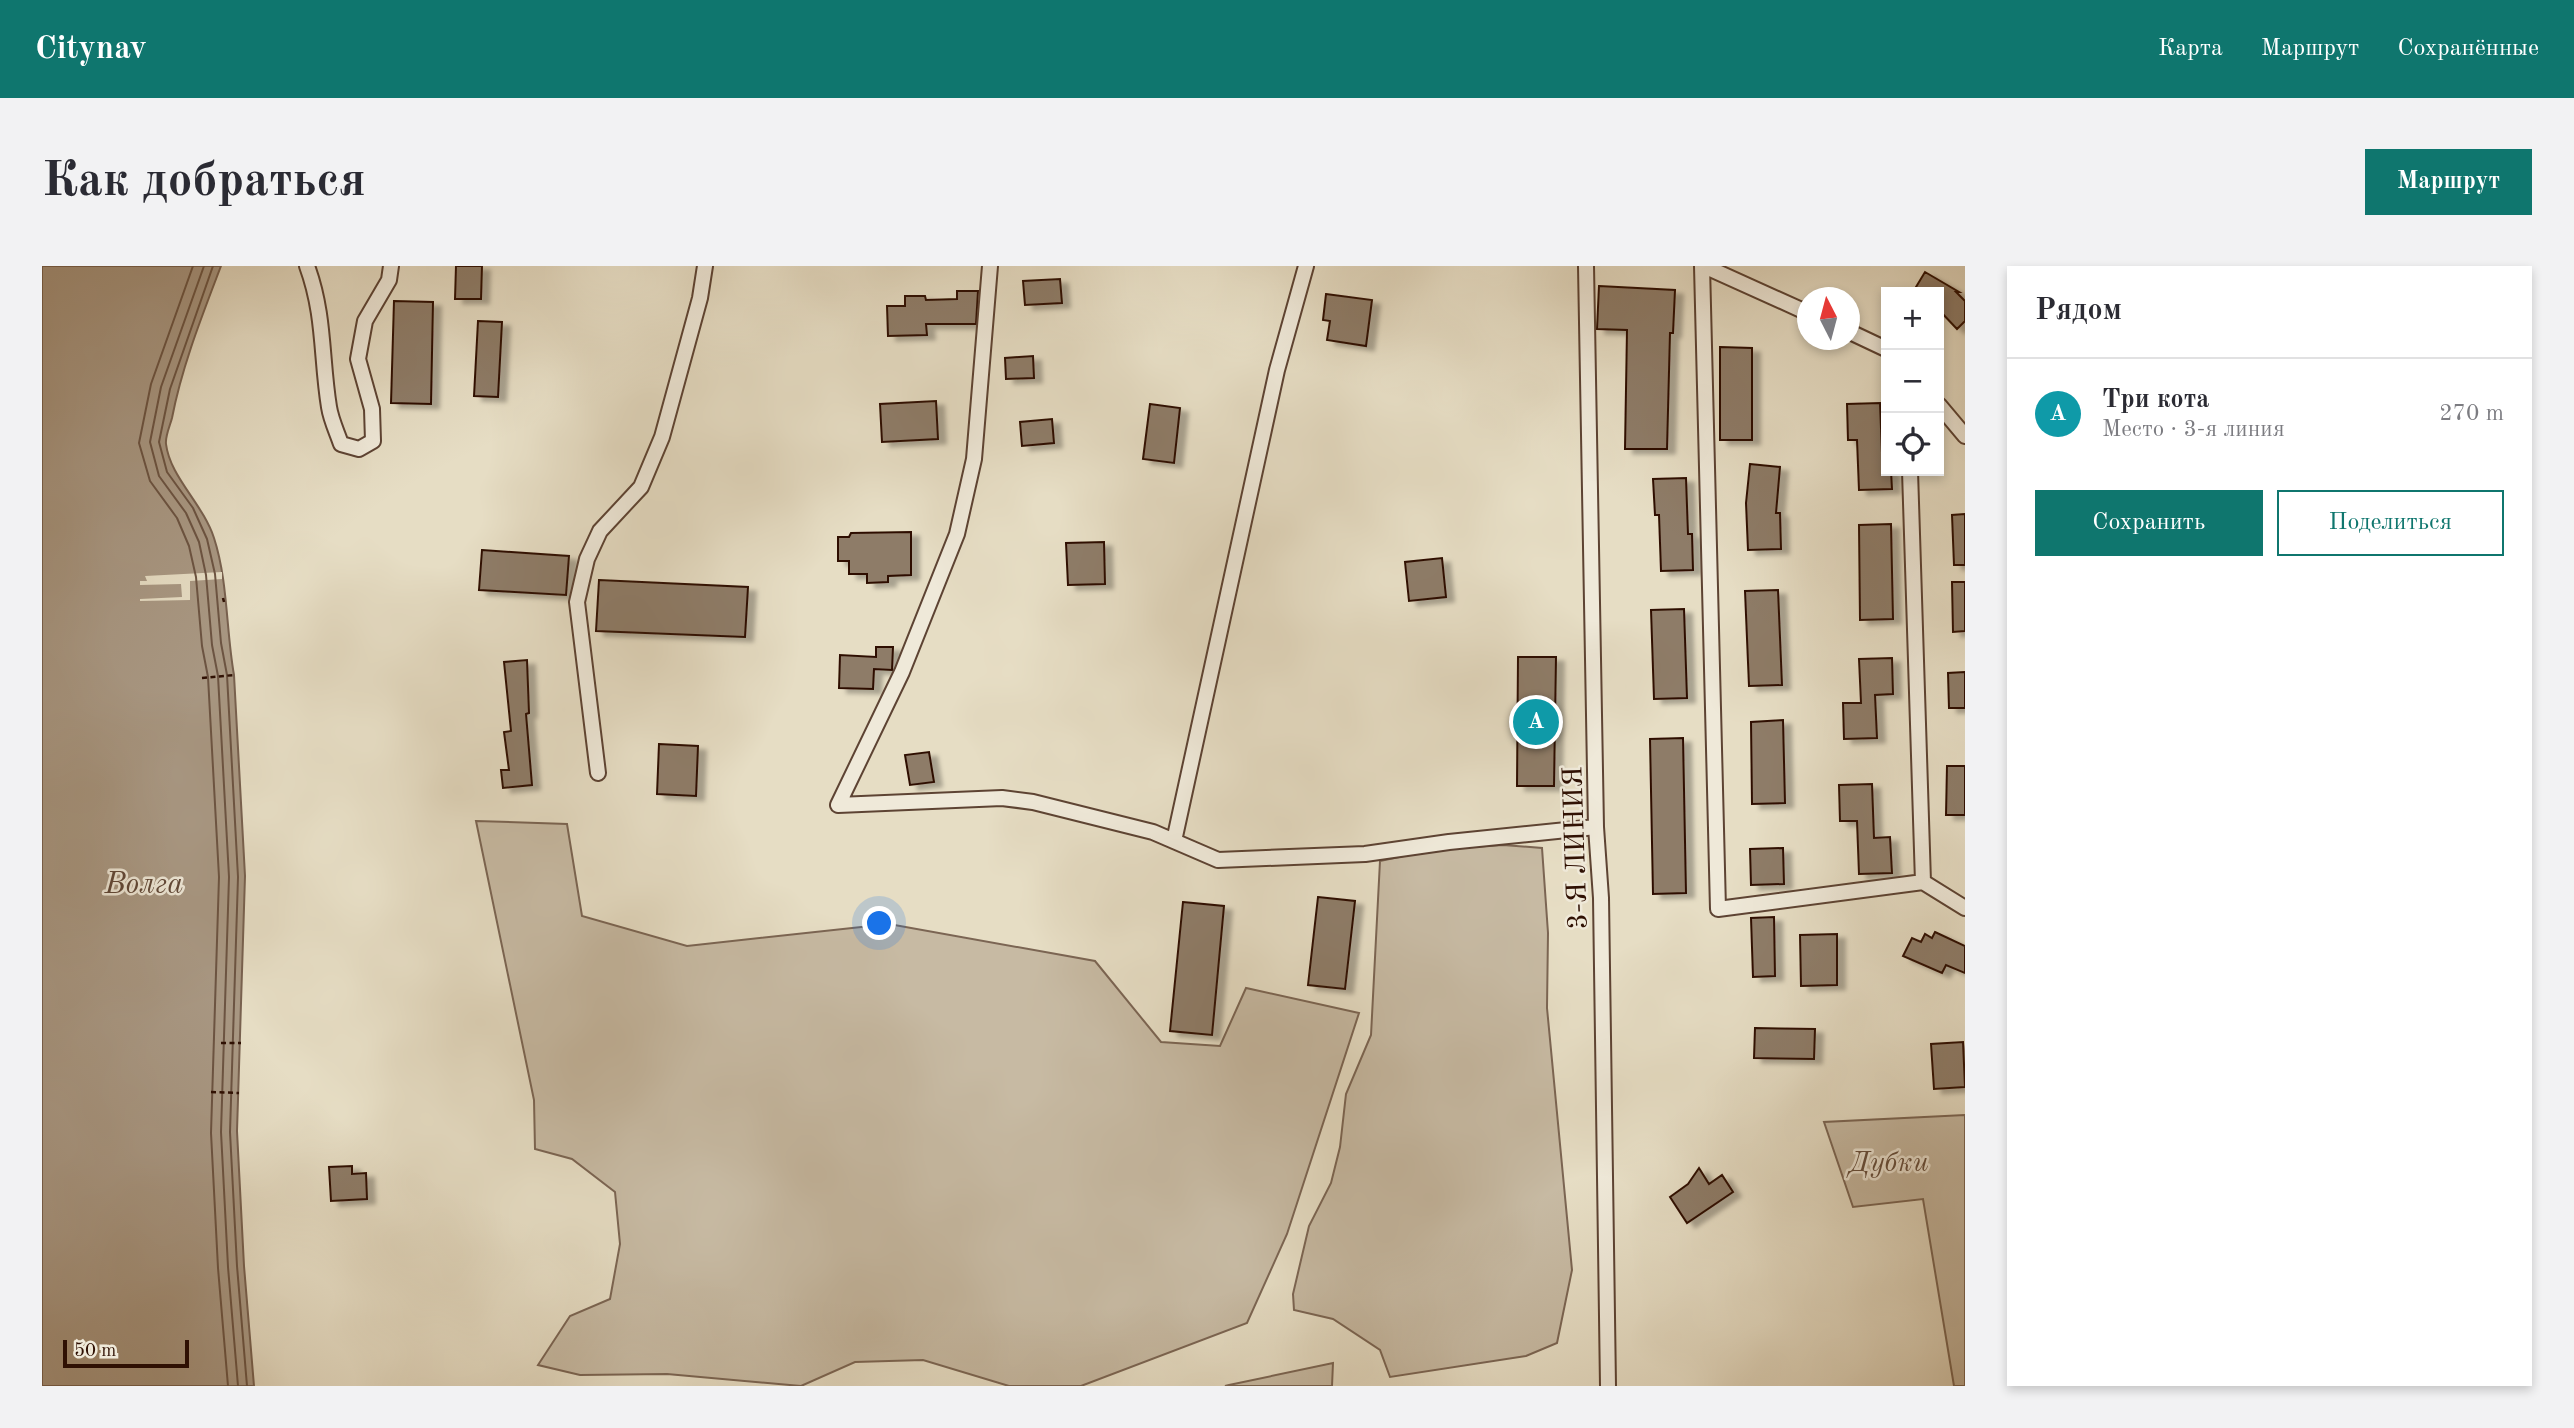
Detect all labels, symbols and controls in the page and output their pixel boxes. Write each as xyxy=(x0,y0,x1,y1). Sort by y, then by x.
text: Citynav xyxy=(35,33,147,66)
text: Карта xyxy=(2158,37,2223,61)
text: Маршрут xyxy=(2261,37,2359,61)
text: Сохранённые xyxy=(2397,37,2539,61)
button: Маршрут xyxy=(2365,149,2532,215)
text: Как добраться xyxy=(42,158,366,207)
north arrow xyxy=(1797,287,1860,350)
map controls xyxy=(1881,287,1944,476)
button: + xyxy=(1881,287,1944,350)
text: Рядом xyxy=(2035,296,2122,326)
button: − xyxy=(1881,350,1944,413)
text: Три кота xyxy=(2102,387,2209,413)
text: A xyxy=(2049,402,2067,425)
text: 270 m xyxy=(2439,402,2504,425)
button: locate xyxy=(1881,413,1944,476)
text: Место · 3-я линия xyxy=(2102,418,2285,441)
button: Сохранить xyxy=(2035,490,2263,556)
button: Поделиться xyxy=(2277,490,2504,556)
pin: A xyxy=(1513,696,1559,748)
street label: 3-Я ЛИНИЯ xyxy=(1560,766,1594,930)
water label: Волга xyxy=(104,870,183,900)
your location xyxy=(862,906,896,940)
park label: Дубки xyxy=(1846,1150,1929,1178)
scale bar xyxy=(63,1337,189,1369)
text: 50 m xyxy=(74,1342,116,1361)

